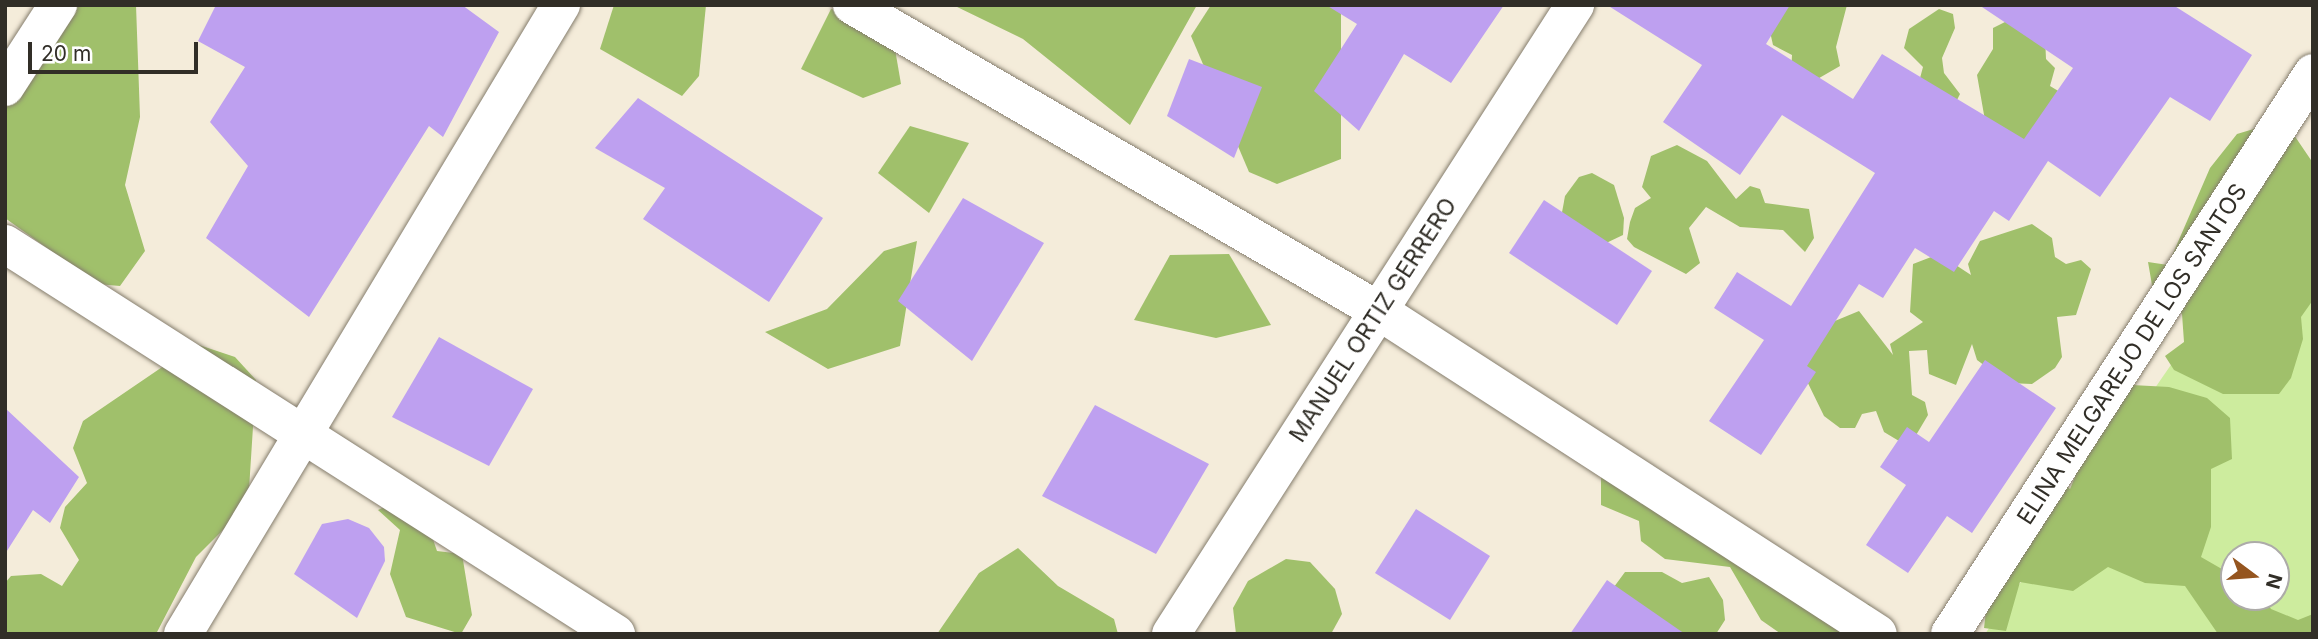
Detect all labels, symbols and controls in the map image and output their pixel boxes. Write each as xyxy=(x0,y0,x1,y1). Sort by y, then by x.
scale bar xyxy=(32,28,201,72)
text: 20 m xyxy=(41,41,91,66)
street label: ELINA MELGAREJO DE LOS SANTOS xyxy=(2011,179,2253,529)
street label: MANUEL ORTIZ GERRERO xyxy=(1284,193,1462,447)
north arrow xyxy=(2220,541,2290,611)
text: N xyxy=(2261,571,2287,591)

